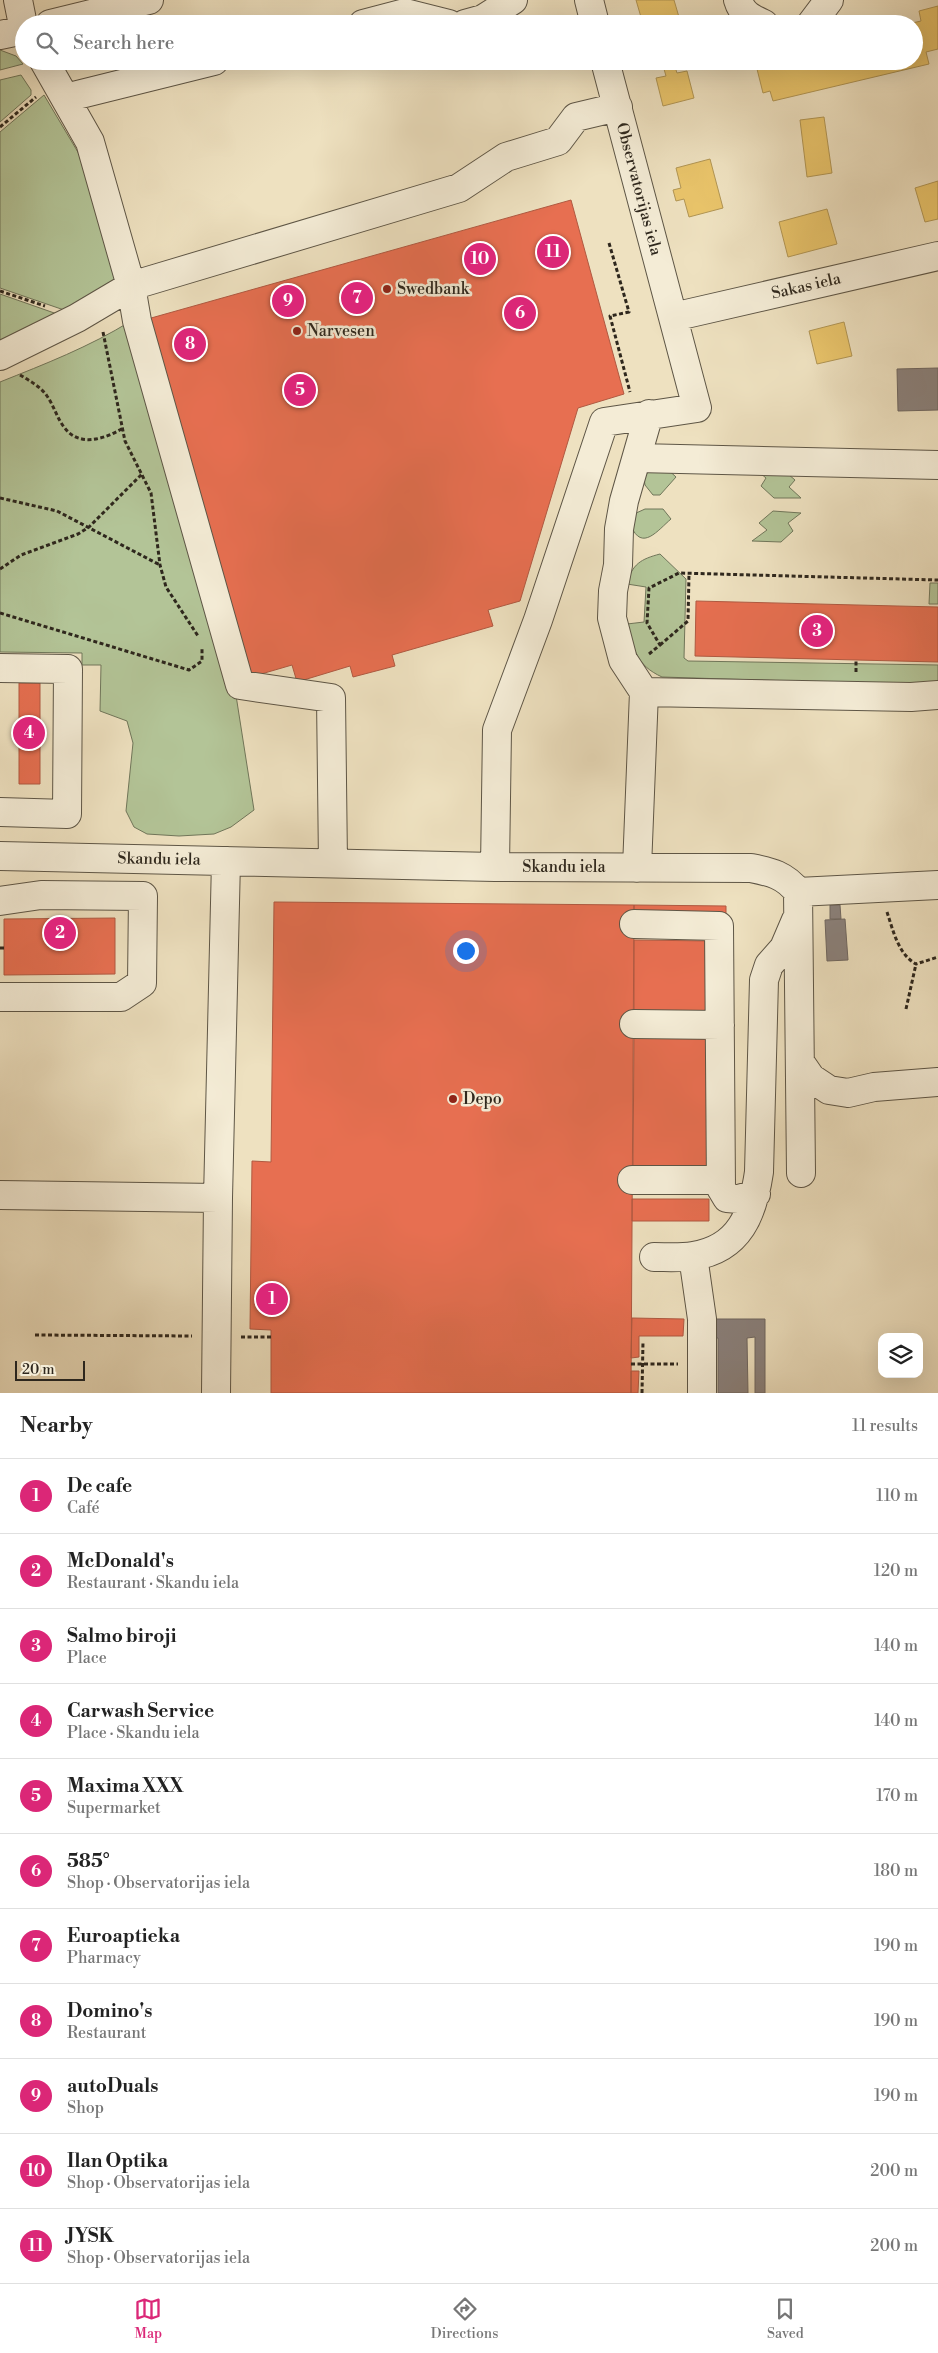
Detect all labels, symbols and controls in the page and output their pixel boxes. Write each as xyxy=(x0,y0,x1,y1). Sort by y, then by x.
search box xyxy=(15,15,923,70)
icon: search xyxy=(33,29,61,57)
text: Search here xyxy=(73,31,174,55)
street label: Observatorijas iela xyxy=(612,120,667,259)
pin: 11 xyxy=(537,233,569,271)
pin: 10 xyxy=(464,240,496,278)
street label: Sakas iela xyxy=(769,268,844,304)
pin: 7 xyxy=(341,279,373,317)
place label: Swedbank xyxy=(397,279,471,299)
pin: 9 xyxy=(272,282,304,320)
marker: Swedbank xyxy=(381,283,393,295)
pin: 6 xyxy=(504,294,536,332)
place label: Narvesen xyxy=(307,321,375,341)
pin: 8 xyxy=(174,325,206,363)
marker: Narvesen xyxy=(291,325,303,337)
pin: 5 xyxy=(284,371,316,409)
pin: 3 xyxy=(801,612,833,650)
pin: 4 xyxy=(13,714,45,752)
street label: Skandu iela xyxy=(117,848,202,870)
street label: Skandu iela xyxy=(522,857,607,877)
pin: 2 xyxy=(44,914,76,952)
your location xyxy=(453,938,479,964)
place label: Depo xyxy=(463,1089,502,1109)
marker: Depo xyxy=(447,1093,459,1105)
pin: 1 xyxy=(256,1280,288,1318)
map controls xyxy=(878,1333,923,1378)
button: layers xyxy=(878,1333,923,1378)
scale bar xyxy=(15,1358,85,1381)
text: 20 m xyxy=(22,1361,54,1379)
text: Nearby xyxy=(20,1413,93,1439)
text: 11 results xyxy=(852,1416,918,1436)
text: De cafe xyxy=(67,1474,132,1498)
text: 1 xyxy=(32,1486,40,1506)
text: 110 m xyxy=(876,1486,918,1506)
text: Café xyxy=(67,1498,100,1518)
text: McDonald's xyxy=(67,1549,174,1573)
text: 2 xyxy=(31,1561,41,1581)
text: 120 m xyxy=(874,1561,918,1581)
text: Restaurant · Skandu iela xyxy=(67,1573,239,1593)
text: Salmo biroji xyxy=(67,1624,177,1648)
text: 3 xyxy=(31,1636,41,1656)
text: 140 m xyxy=(874,1636,918,1656)
text: Place xyxy=(67,1648,107,1668)
text: Carwash Service xyxy=(67,1699,214,1723)
text: 4 xyxy=(31,1711,41,1731)
text: 140 m xyxy=(874,1711,918,1731)
text: Place · Skandu iela xyxy=(67,1723,200,1743)
text: Maxima XXX xyxy=(67,1774,184,1798)
text: 5 xyxy=(31,1786,41,1806)
text: 170 m xyxy=(876,1786,918,1806)
text: Supermarket xyxy=(67,1798,161,1818)
text: 585° xyxy=(67,1849,110,1873)
text: 6 xyxy=(31,1861,41,1881)
text: 180 m xyxy=(874,1861,918,1881)
text: Shop · Observatorijas iela xyxy=(67,1873,250,1893)
text: Euroaptieka xyxy=(67,1924,180,1948)
text: 7 xyxy=(31,1936,41,1956)
text: 190 m xyxy=(874,1936,918,1956)
text: Pharmacy xyxy=(67,1948,141,1968)
text: Domino's xyxy=(67,1999,152,2023)
text: 8 xyxy=(31,2011,41,2031)
text: 190 m xyxy=(874,2011,918,2031)
text: Restaurant xyxy=(67,2023,146,2043)
text: autoDuals xyxy=(67,2074,159,2098)
text: 9 xyxy=(31,2086,41,2106)
text: 190 m xyxy=(874,2086,918,2106)
text: Shop xyxy=(67,2098,104,2118)
text: Ilan Optika xyxy=(67,2149,168,2173)
text: 10 xyxy=(27,2161,45,2181)
text: 200 m xyxy=(870,2161,918,2181)
text: Shop · Observatorijas iela xyxy=(67,2173,250,2193)
text: JYSK xyxy=(67,2224,114,2248)
text: 11 xyxy=(28,2236,44,2256)
text: 200 m xyxy=(870,2236,918,2256)
text: Shop · Observatorijas iela xyxy=(67,2248,250,2268)
tab: Map xyxy=(134,2295,162,2343)
tab: Directions xyxy=(431,2295,498,2343)
tab: Saved xyxy=(767,2295,804,2343)

